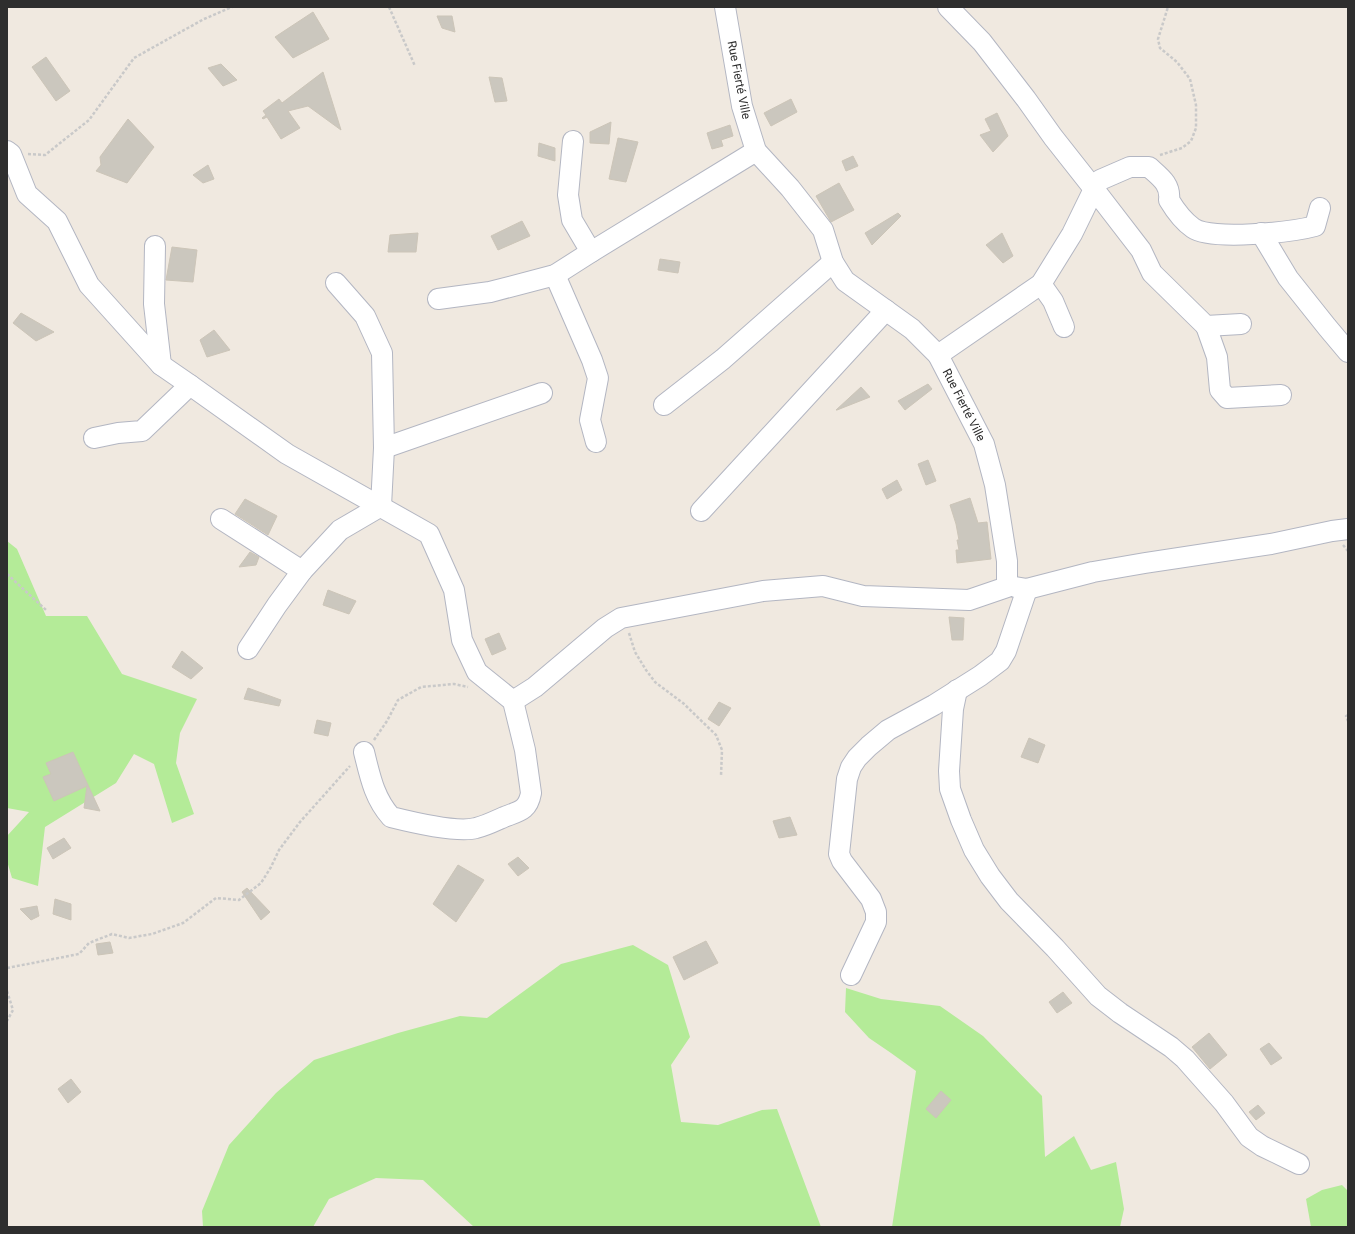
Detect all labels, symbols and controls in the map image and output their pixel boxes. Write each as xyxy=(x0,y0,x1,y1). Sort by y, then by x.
street label: Rue Fierté Ville xyxy=(725,40,753,120)
street label: Rue Fierté Ville xyxy=(940,366,988,444)

